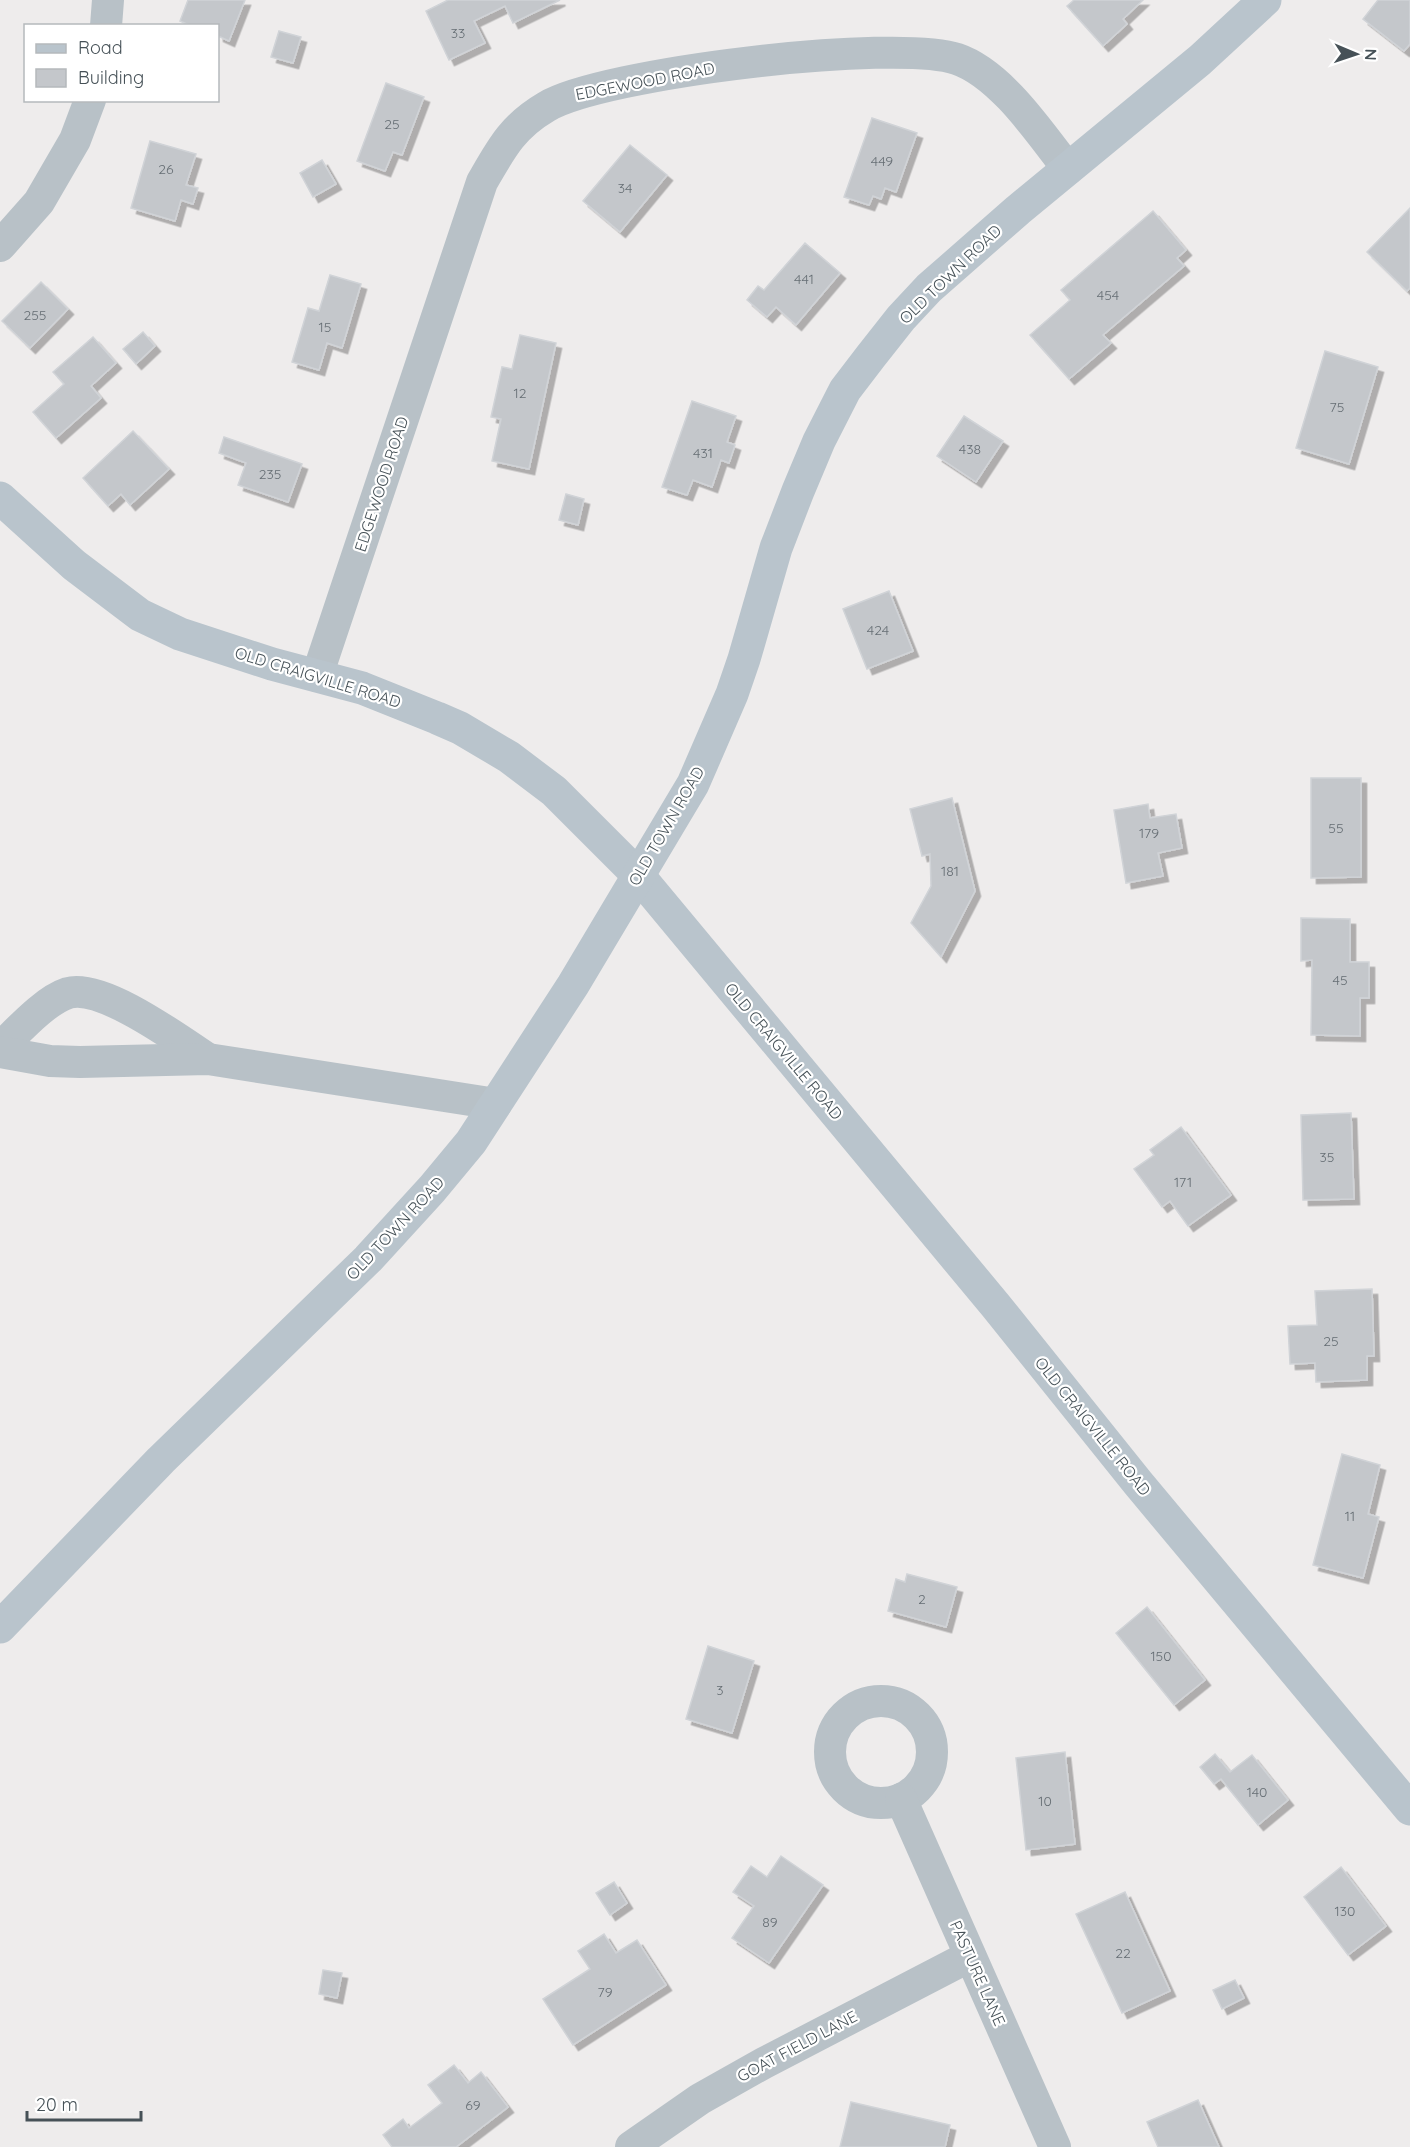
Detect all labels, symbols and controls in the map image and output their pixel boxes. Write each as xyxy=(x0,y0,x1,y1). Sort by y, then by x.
legend xyxy=(24,24,219,102)
house number: 33 xyxy=(451,24,465,42)
north arrow xyxy=(1326,24,1386,84)
text: Road xyxy=(78,36,123,59)
text: N xyxy=(1361,48,1381,61)
street label: EDGEWOOD ROAD xyxy=(574,58,716,104)
text: Building xyxy=(78,66,144,89)
house number: 25 xyxy=(384,115,400,133)
house number: 449 xyxy=(871,152,893,170)
house number: 26 xyxy=(158,160,174,178)
house number: 34 xyxy=(618,179,632,197)
street label: OLD TOWN ROAD xyxy=(895,220,1005,328)
house number: 441 xyxy=(794,270,814,288)
house number: 454 xyxy=(1097,286,1119,304)
house number: 255 xyxy=(23,306,47,324)
house number: 15 xyxy=(319,318,331,336)
house number: 12 xyxy=(514,384,527,402)
house number: 75 xyxy=(1330,398,1344,416)
street label: EDGEWOOD ROAD xyxy=(350,414,412,554)
house number: 438 xyxy=(959,440,981,458)
house number: 431 xyxy=(693,444,713,462)
house number: 235 xyxy=(259,465,281,483)
house number: 424 xyxy=(867,621,889,639)
street label: OLD CRAIGVILLE ROAD xyxy=(232,642,404,712)
street label: OLD TOWN ROAD xyxy=(624,763,708,889)
house number: 55 xyxy=(1328,819,1344,837)
house number: 179 xyxy=(1139,824,1159,842)
house number: 181 xyxy=(941,862,959,880)
house number: 45 xyxy=(1332,971,1348,989)
street label: OLD CRAIGVILLE ROAD xyxy=(721,978,847,1124)
house number: 35 xyxy=(1320,1148,1334,1166)
street label: OLD TOWN ROAD xyxy=(342,1172,448,1284)
house number: 171 xyxy=(1174,1173,1192,1191)
house number: 25 xyxy=(1323,1332,1339,1350)
street label: OLD CRAIGVILLE ROAD xyxy=(1031,1353,1155,1499)
house number: 11 xyxy=(1345,1507,1355,1525)
house number: 2 xyxy=(918,1590,926,1608)
house number: 150 xyxy=(1150,1647,1172,1665)
house number: 3 xyxy=(716,1681,724,1699)
house number: 140 xyxy=(1247,1783,1267,1801)
house number: 10 xyxy=(1038,1792,1052,1810)
house number: 130 xyxy=(1335,1902,1355,1920)
house number: 89 xyxy=(762,1913,778,1931)
street label: PASTURE LANE xyxy=(946,1917,1010,2029)
house number: 22 xyxy=(1115,1944,1131,1962)
house number: 79 xyxy=(598,1983,613,2001)
street label: GOAT FIELD LANE xyxy=(734,2006,860,2086)
scale bar xyxy=(27,2084,141,2122)
text: 20 m xyxy=(36,2093,78,2116)
house number: 69 xyxy=(465,2096,481,2114)

